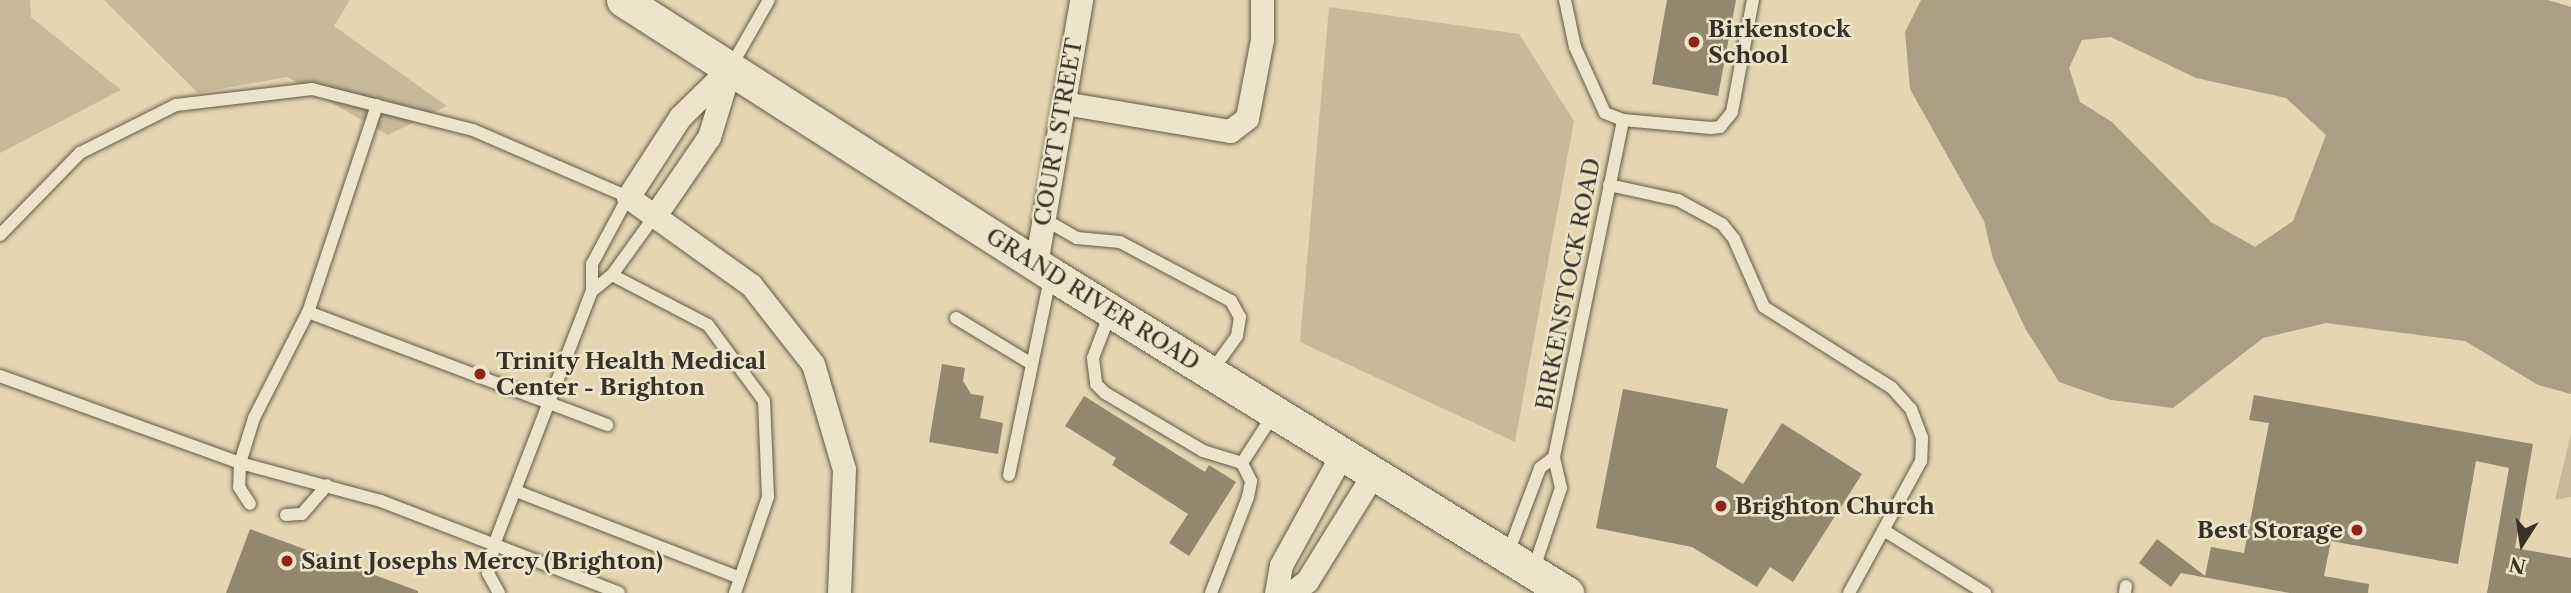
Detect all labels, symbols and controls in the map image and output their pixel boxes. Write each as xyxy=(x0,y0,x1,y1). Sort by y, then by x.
place label: Birkenstock School xyxy=(1708,15,1851,69)
marker: Birkenstock School xyxy=(1686,34,1702,50)
street label: COURT STREET xyxy=(1028,36,1088,228)
street label: BIRKENSTOCK ROAD xyxy=(1530,155,1606,413)
street label: GRAND RIVER ROAD xyxy=(981,222,1205,376)
place label: Trinity Health Medical Center - Brighton xyxy=(496,347,767,401)
marker: Trinity Health Medical Center - Brighton xyxy=(470,364,490,384)
place label: Brighton Church xyxy=(1735,492,1935,520)
marker: Brighton Church xyxy=(1713,498,1729,514)
north arrow xyxy=(2487,509,2557,579)
place label: Best Storage xyxy=(2197,516,2343,544)
marker: Best Storage xyxy=(2349,522,2365,538)
place label: Saint Josephs Mercy (Brighton) xyxy=(301,547,664,575)
text: N xyxy=(2507,552,2528,578)
marker: Saint Josephs Mercy (Brighton) xyxy=(279,553,295,569)

